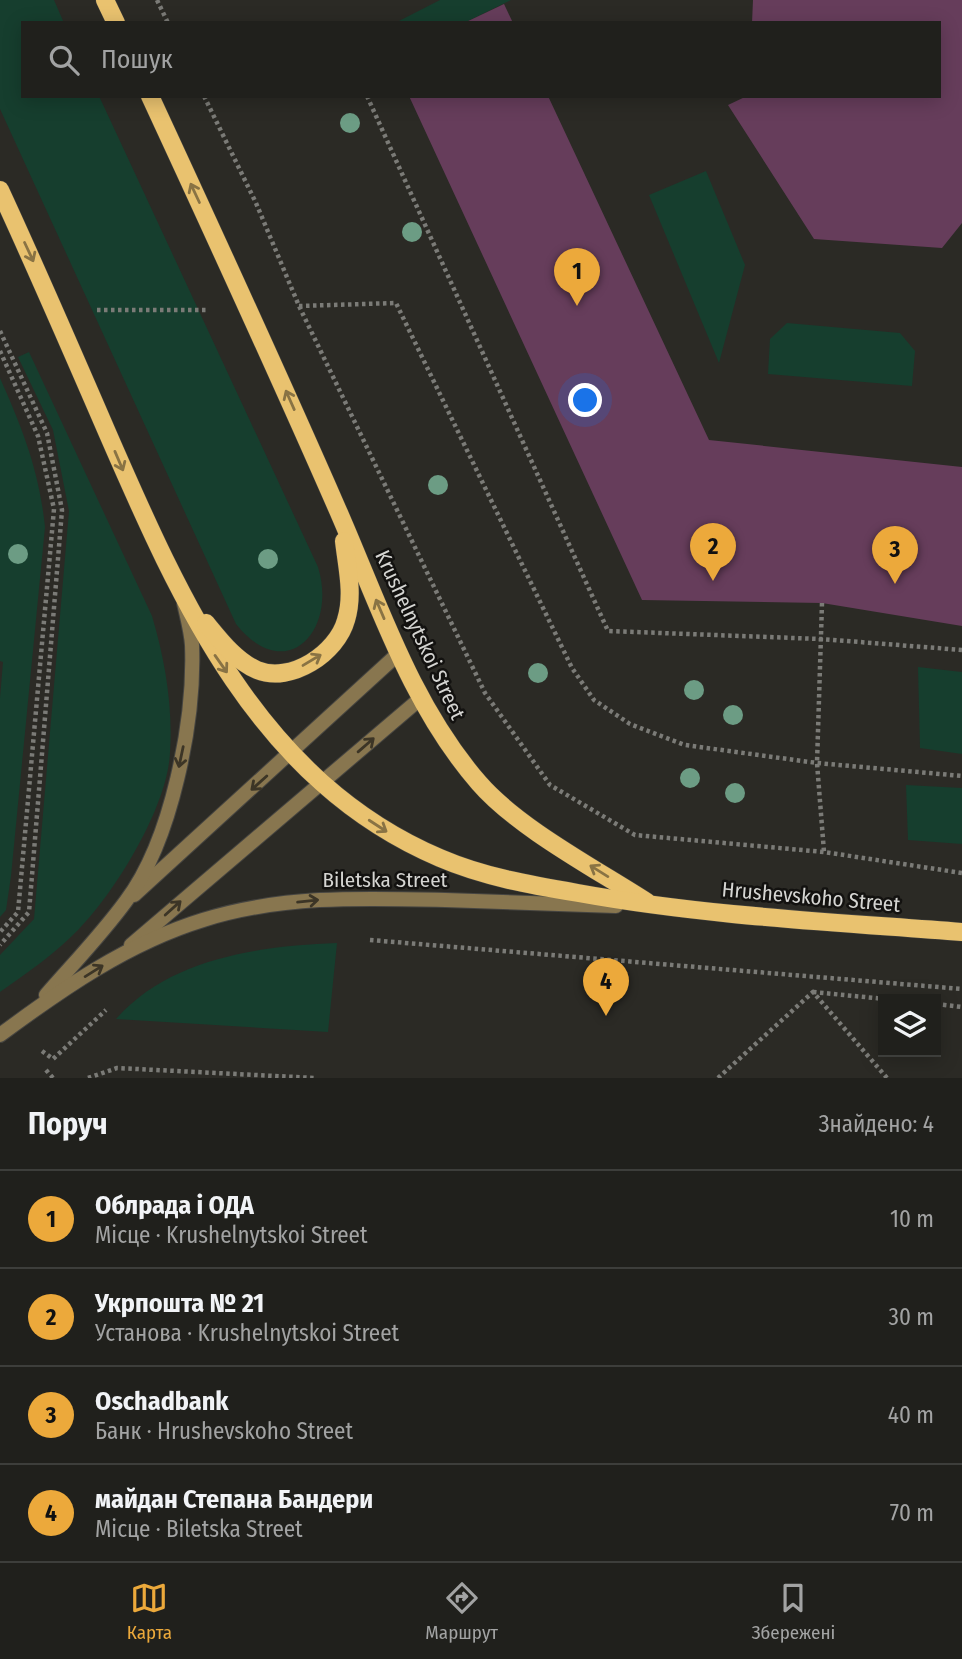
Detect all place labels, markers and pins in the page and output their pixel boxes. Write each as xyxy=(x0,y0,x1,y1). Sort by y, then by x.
pin: 1 xyxy=(554,248,600,306)
pin: 2 xyxy=(690,523,736,581)
pin: 3 xyxy=(872,526,918,584)
pin: 4 xyxy=(583,958,629,1016)

